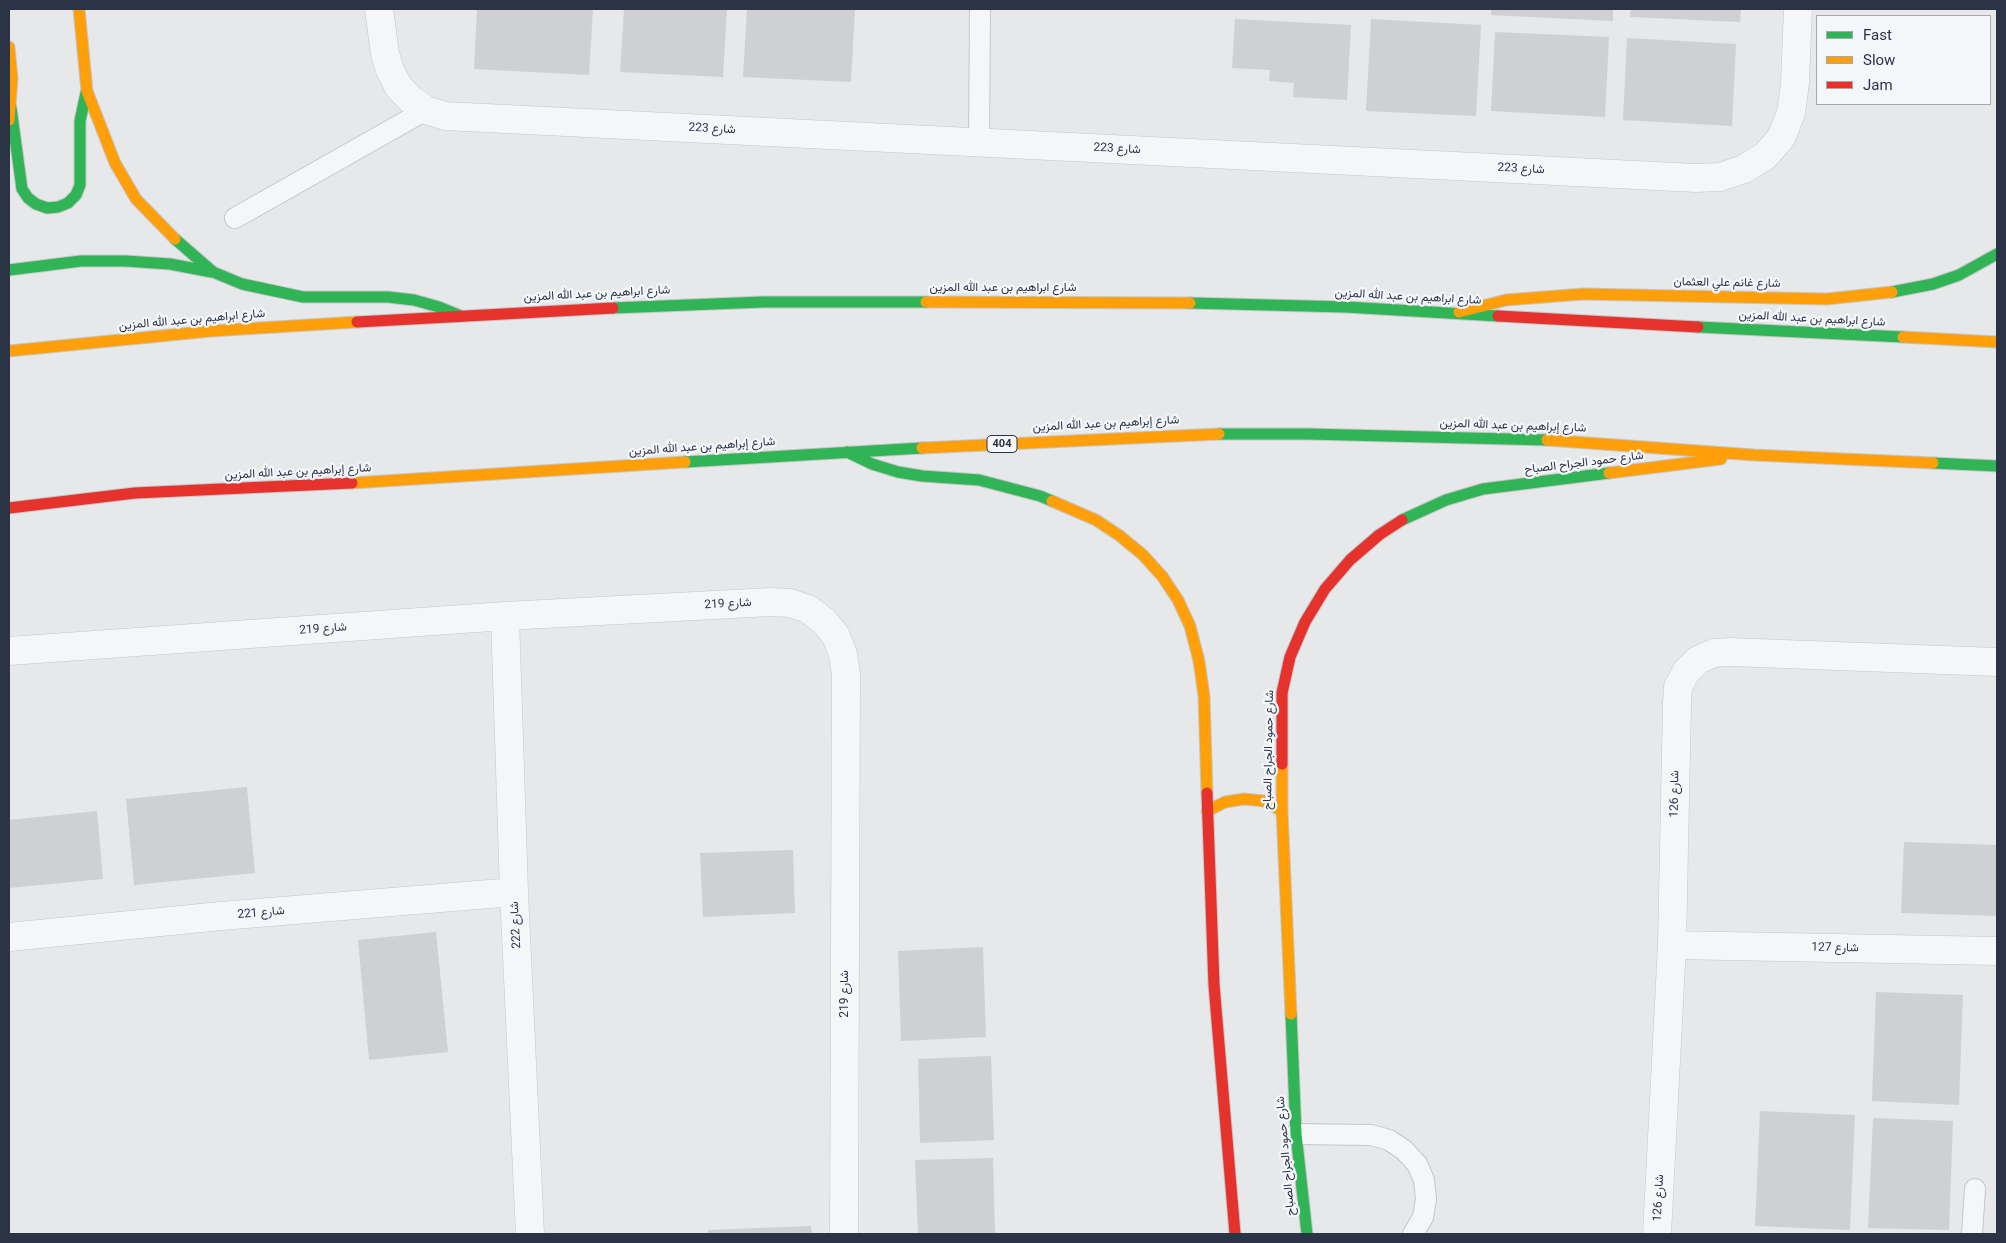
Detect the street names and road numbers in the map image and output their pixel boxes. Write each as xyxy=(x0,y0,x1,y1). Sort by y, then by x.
street label: شارع 223 xyxy=(688,121,736,137)
street label: شارع 223 xyxy=(1093,141,1141,157)
street label: شارع 223 xyxy=(1497,161,1545,177)
street label: شارع غانم علي العثمان xyxy=(1673,275,1781,291)
street label: شارع ابراهيم بن عبد الله المزين xyxy=(930,281,1076,295)
street label: شارع ابراهيم بن عبد الله المزين xyxy=(523,283,671,305)
street label: شارع ابراهيم بن عبد الله المزين xyxy=(1334,286,1482,308)
street label: شارع ابراهيم بن عبد الله المزين xyxy=(118,306,266,334)
street label: شارع ابراهيم بن عبد الله المزين xyxy=(1738,308,1886,330)
street label: شارع إبراهيم بن عبد الله المزين xyxy=(1032,413,1180,435)
street label: شارع إبراهيم بن عبد الله المزين xyxy=(1439,416,1587,436)
street label: شارع إبراهيم بن عبد الله المزين xyxy=(628,435,776,459)
road number: 404 xyxy=(987,436,1017,452)
street label: شارع حمود الجراح الصباح xyxy=(1524,449,1644,477)
street label: شارع إبراهيم بن عبد الله المزين xyxy=(224,461,372,483)
street label: شارع 219 xyxy=(704,596,752,612)
street label: شارع 219 xyxy=(299,620,347,638)
street label: شارع حمود الجراح الصباح xyxy=(1261,690,1277,810)
street label: شارع 126 xyxy=(1667,770,1683,818)
street label: شارع 222 xyxy=(508,901,524,949)
street label: شارع 221 xyxy=(237,904,285,922)
street label: شارع 127 xyxy=(1811,940,1859,956)
street label: شارع 219 xyxy=(838,970,852,1018)
street label: شارع حمود الجراح الصباح xyxy=(1274,1096,1298,1216)
street label: شارع 126 xyxy=(1651,1174,1667,1222)

